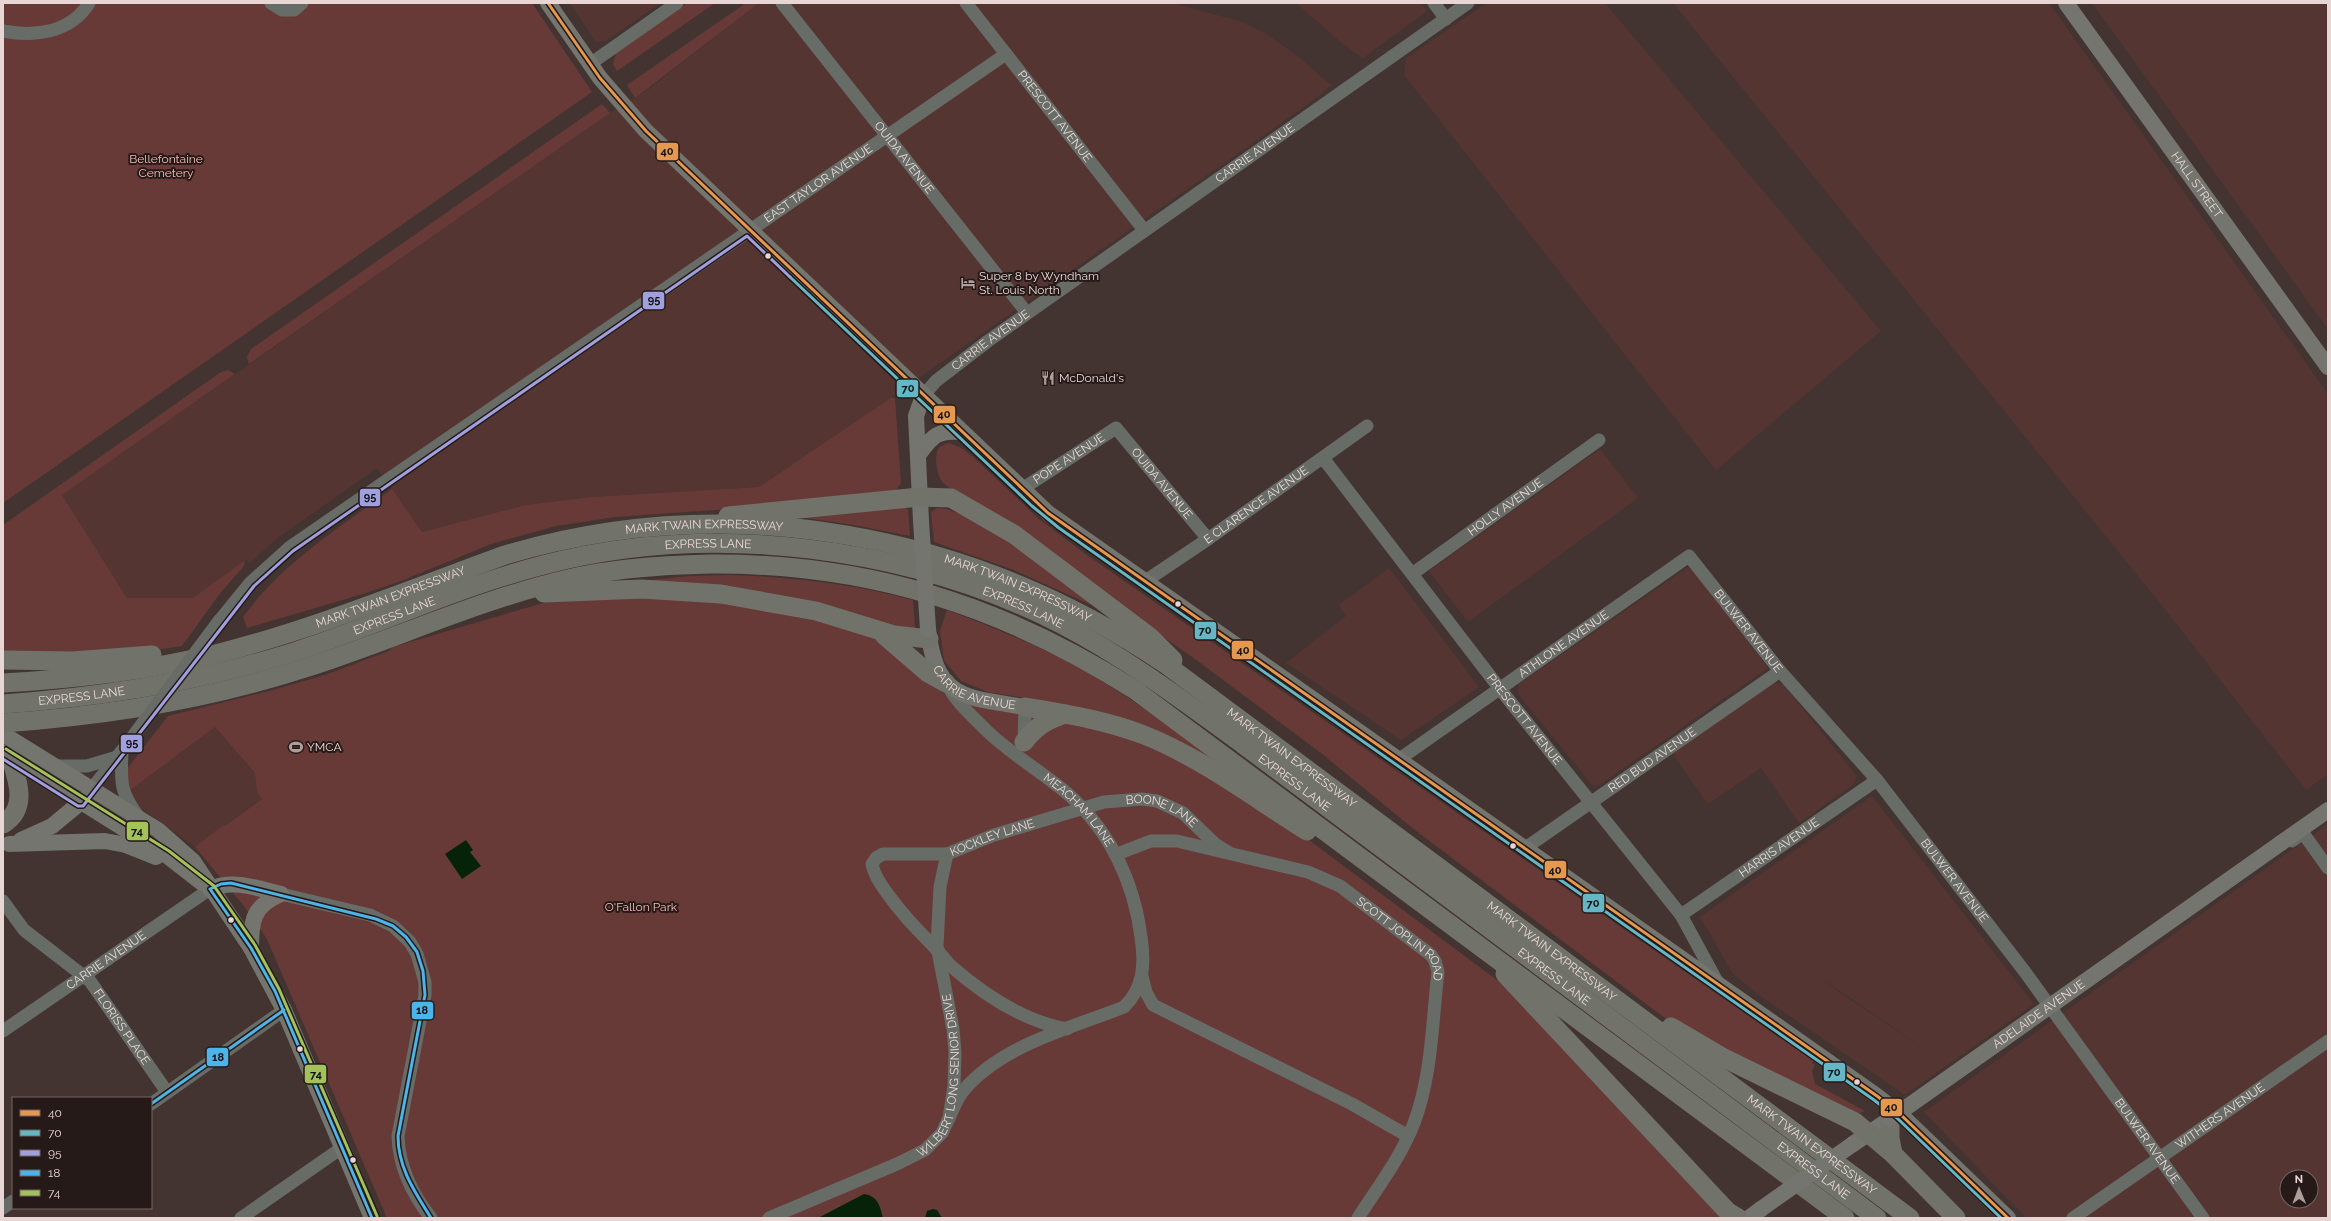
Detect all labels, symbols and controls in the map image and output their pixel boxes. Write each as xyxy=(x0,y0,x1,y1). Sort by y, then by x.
street label: PRESCOTT AVENUE xyxy=(1015,68,1095,165)
street label: OUIDA AVENUE xyxy=(871,119,937,197)
street label: CARRIE AVENUE xyxy=(1213,120,1297,186)
street label: EAST TAYLOR AVENUE xyxy=(761,141,875,226)
line badge: 40 xyxy=(656,142,679,161)
text: 40 xyxy=(660,145,674,158)
street label: HALL STREET xyxy=(2168,149,2226,221)
park label: Bellefontaine Cemetery xyxy=(129,152,203,180)
unlabelled marker xyxy=(763,251,773,261)
place label: Super 8 by Wyndham St. Louis North xyxy=(979,269,1099,297)
hotel icon: Super 8 by Wyndham St. Louis North xyxy=(960,275,976,291)
line badge: 95 xyxy=(642,291,665,310)
text: 95 xyxy=(648,294,660,307)
street label: CARRIE AVENUE xyxy=(949,307,1032,373)
restaurant icon: McDonald's xyxy=(1040,370,1056,386)
place label: McDonald's xyxy=(1059,371,1124,385)
line badge: 70 xyxy=(896,379,919,398)
text: 70 xyxy=(902,382,915,395)
line badge: 40 xyxy=(933,405,956,424)
text: 40 xyxy=(937,408,951,421)
street label: POPE AVENUE xyxy=(1031,430,1107,487)
street label: OUIDA AVENUE xyxy=(1128,445,1195,522)
street label: E CLARENCE AVENUE xyxy=(1201,463,1311,547)
street label: HOLLY AVENUE xyxy=(1465,475,1546,539)
line badge: 95 xyxy=(359,488,381,507)
text: 95 xyxy=(364,491,376,504)
street label: MARK TWAIN EXPRESSWAY xyxy=(625,517,784,537)
street label: EXPRESS LANE xyxy=(664,536,752,552)
street label: MARK TWAIN EXPRESSWAY xyxy=(943,552,1094,625)
street label: MARK TWAIN EXPRESSWAY xyxy=(314,563,467,631)
street label: EXPRESS LANE xyxy=(981,584,1066,631)
street label: BULWER AVENUE xyxy=(1711,587,1785,675)
street label: EXPRESS LANE xyxy=(351,594,437,638)
unlabelled marker xyxy=(1173,599,1183,609)
street label: ATHLONE AVENUE xyxy=(1516,608,1611,680)
line badge: 70 xyxy=(1194,621,1217,640)
text: 70 xyxy=(1199,624,1212,637)
line badge: 40 xyxy=(1231,640,1254,660)
text: 40 xyxy=(1236,644,1250,657)
street label: CARRIE AVENUE xyxy=(930,663,1016,712)
street label: PRESCOTT AVENUE xyxy=(1484,671,1565,768)
street label: EXPRESS LANE xyxy=(38,684,126,708)
street label: MARK TWAIN EXPRESSWAY xyxy=(1224,705,1360,811)
street label: RED BUD AVENUE xyxy=(1606,725,1699,795)
line badge: 95 xyxy=(120,734,143,753)
text: 95 xyxy=(126,737,138,750)
sports icon: YMCA xyxy=(288,739,304,755)
place label: YMCA xyxy=(307,740,342,754)
street label: EXPRESS LANE xyxy=(1255,751,1333,814)
street label: MEACHAM LANE xyxy=(1041,770,1116,849)
street label: BOONE LANE xyxy=(1125,792,1200,830)
street label: HARRIS AVENUE xyxy=(1736,815,1822,880)
street label: KOCKLEY LANE xyxy=(948,816,1036,859)
line badge: 74 xyxy=(126,821,149,841)
text: 74 xyxy=(131,825,143,838)
street label: BULWER AVENUE xyxy=(1918,836,1991,925)
unlabelled marker xyxy=(1508,841,1518,851)
line badge: 40 xyxy=(1544,860,1567,879)
text: 40 xyxy=(1548,864,1562,877)
line badge: 70 xyxy=(1582,893,1605,913)
street label: SCOTT JOPLIN ROAD xyxy=(1354,894,1445,982)
text: 70 xyxy=(1587,897,1600,910)
street label: MARK TWAIN EXPRESSWAY xyxy=(1484,899,1620,1004)
park label: O'Fallon Park xyxy=(605,900,678,914)
unlabelled marker xyxy=(226,915,236,925)
street label: CARRIE AVENUE xyxy=(64,928,149,992)
street label: EXPRESS LANE xyxy=(1515,945,1593,1008)
street label: ADELAIDE AVENUE xyxy=(1990,977,2087,1051)
street label: FLORISS PLACE xyxy=(91,986,153,1067)
street label: WILBERT LONG SENIOR DRIVE xyxy=(915,993,962,1160)
line badge: 18 xyxy=(411,1001,434,1020)
text: 18 xyxy=(416,1004,428,1017)
unlabelled marker xyxy=(295,1044,305,1054)
line badge: 18 xyxy=(206,1047,229,1067)
text: 18 xyxy=(212,1051,224,1064)
line badge: 70 xyxy=(1823,1062,1846,1082)
line badge: 74 xyxy=(304,1064,327,1084)
text: 70 xyxy=(1828,1066,1841,1079)
text: 74 xyxy=(310,1068,322,1081)
unlabelled marker xyxy=(1852,1077,1862,1087)
street label: WITHERS AVENUE xyxy=(2173,1080,2267,1152)
street label: MARK TWAIN EXPRESSWAY xyxy=(1744,1092,1879,1198)
street label: BULWER AVENUE xyxy=(2112,1096,2183,1186)
legend xyxy=(12,1097,152,1209)
line badge: 40 xyxy=(1880,1098,1903,1117)
text: 40 xyxy=(1884,1101,1898,1114)
text: 40 xyxy=(48,1106,62,1120)
text: 70 xyxy=(48,1126,62,1140)
street label: EXPRESS LANE xyxy=(1775,1139,1853,1202)
text: 95 xyxy=(48,1146,62,1160)
unlabelled marker xyxy=(348,1155,358,1165)
text: 18 xyxy=(48,1166,60,1180)
north arrow xyxy=(2279,1169,2319,1209)
text: N xyxy=(2295,1173,2303,1186)
text: 74 xyxy=(48,1186,61,1200)

